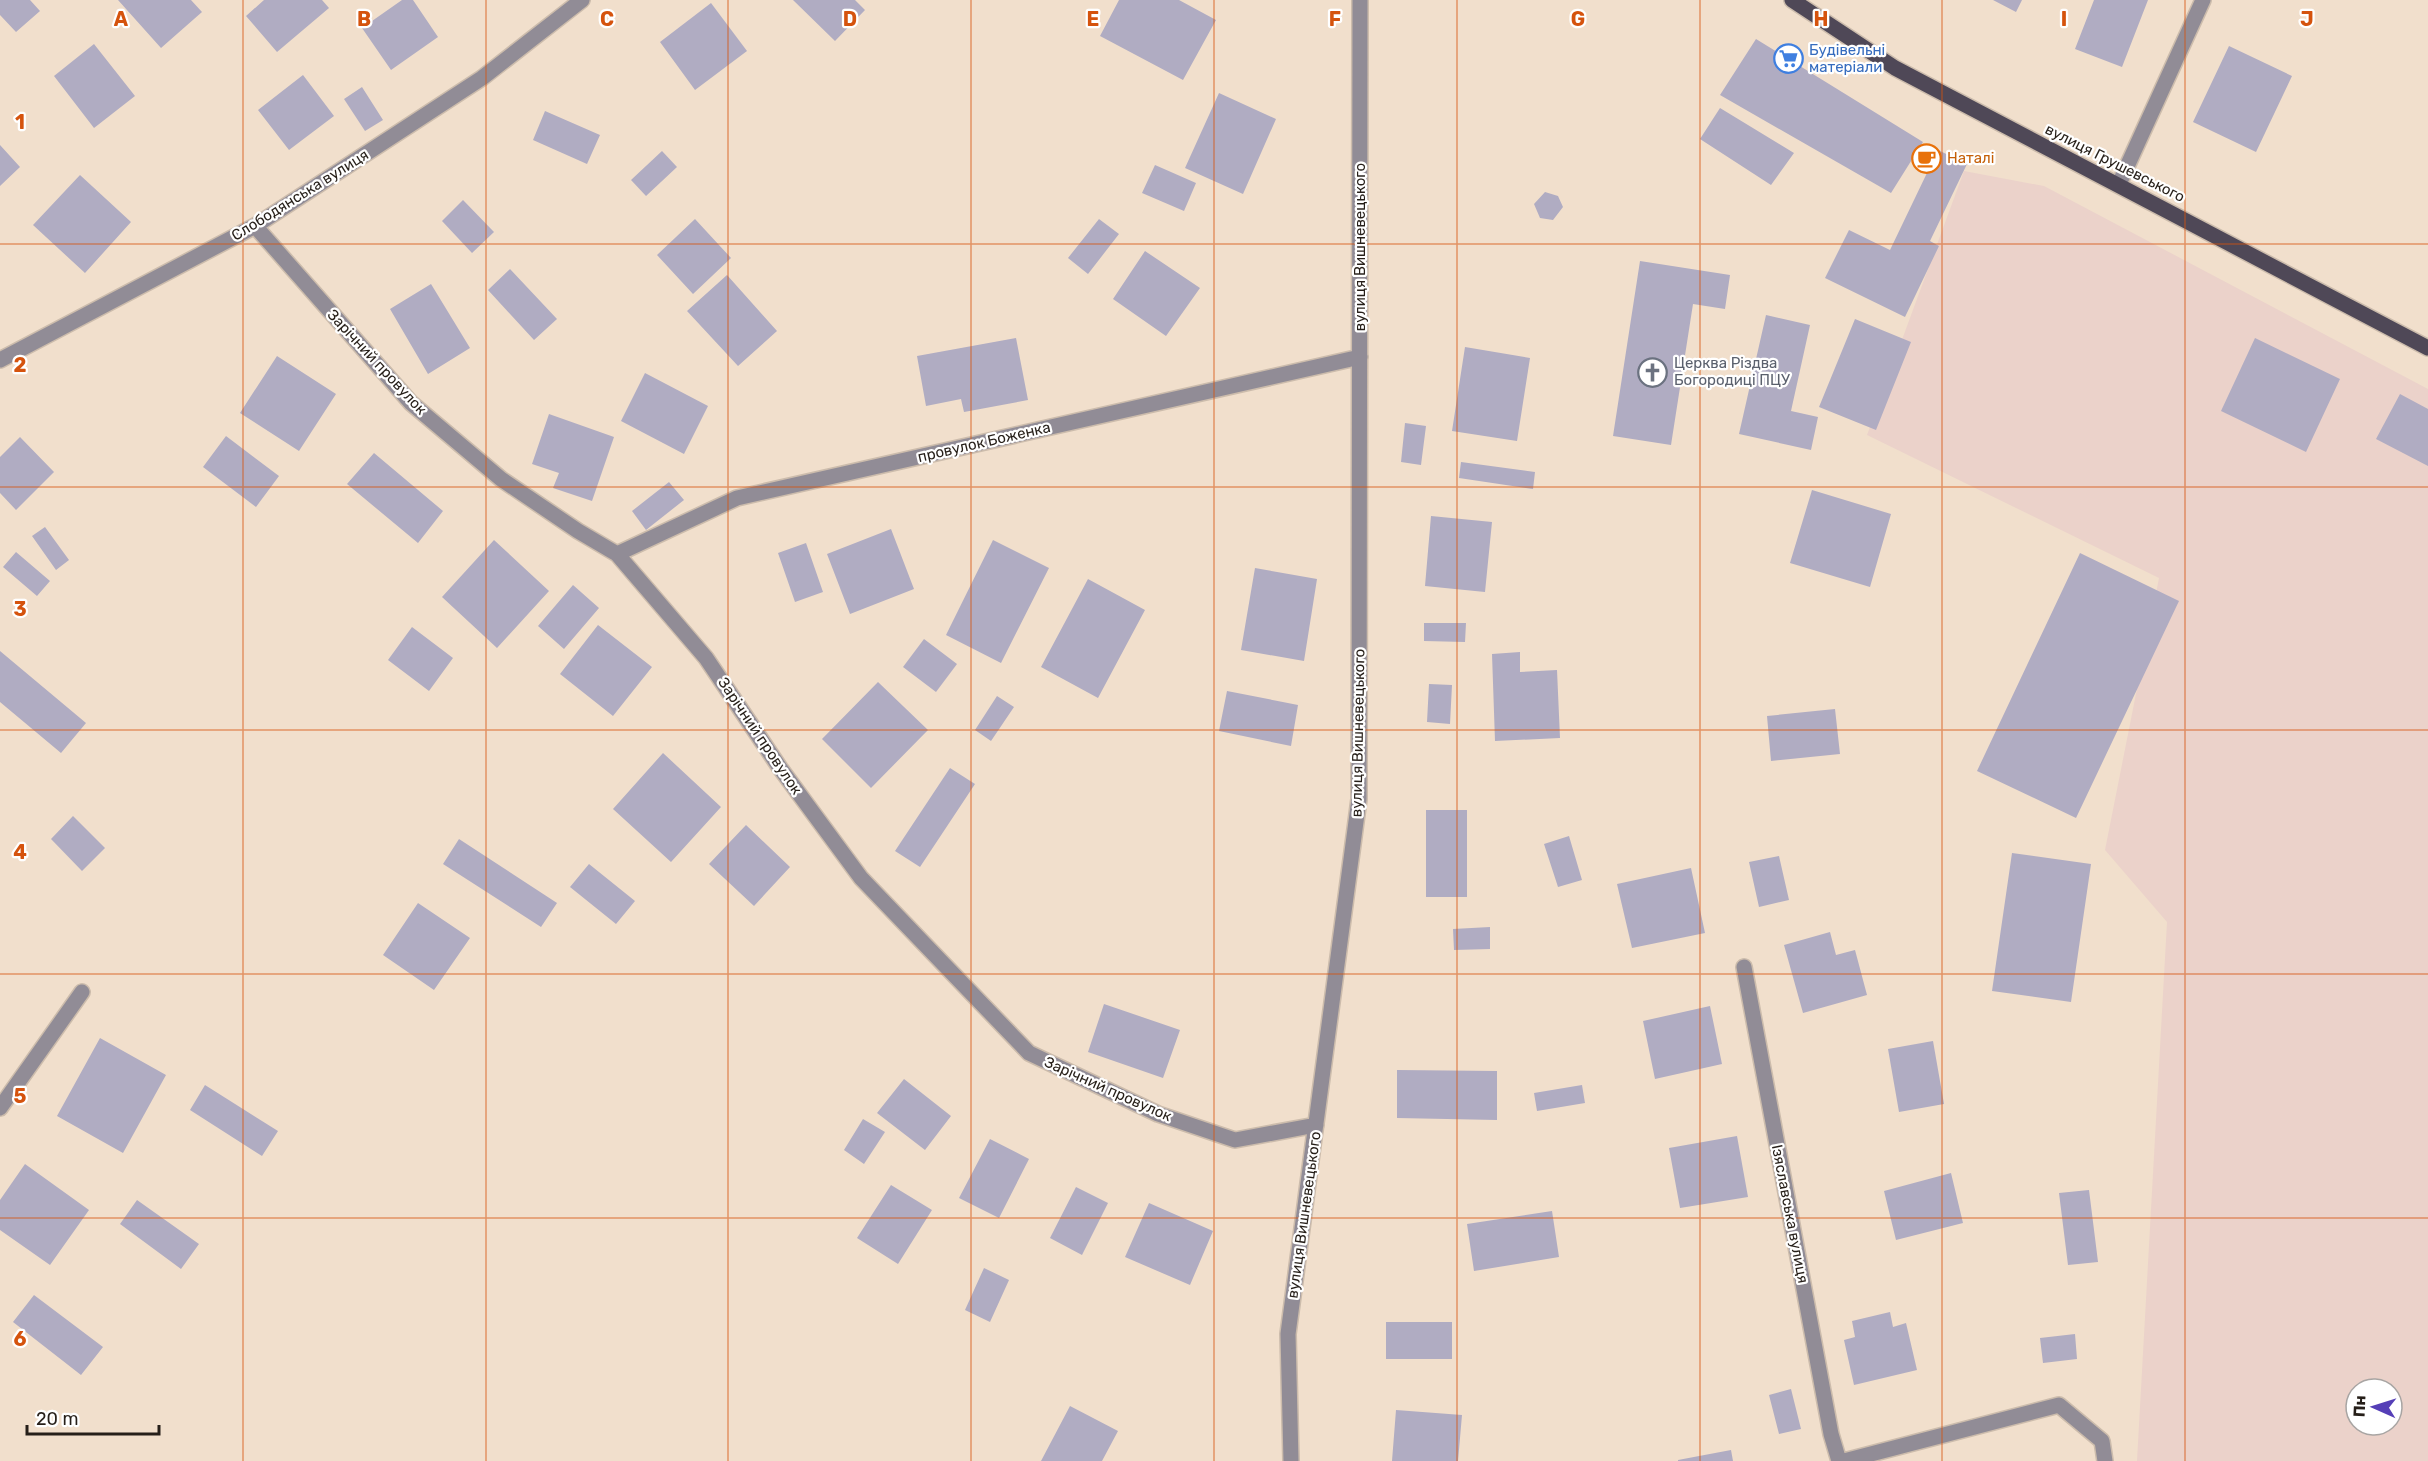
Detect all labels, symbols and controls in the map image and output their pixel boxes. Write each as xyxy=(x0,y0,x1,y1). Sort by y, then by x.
text: A xyxy=(114,7,129,31)
text: B xyxy=(357,7,371,31)
text: C xyxy=(600,7,614,31)
text: D xyxy=(843,7,857,31)
text: E xyxy=(1087,7,1099,31)
text: F xyxy=(1329,7,1341,31)
text: G xyxy=(1571,7,1585,31)
text: H xyxy=(1814,7,1828,31)
text: I xyxy=(2061,7,2067,31)
text: J xyxy=(2300,7,2314,31)
place label: Будівельні матеріали xyxy=(1809,41,1885,76)
supermarket icon: Будівельні матеріали xyxy=(1772,43,1804,75)
text: 1 xyxy=(15,110,25,134)
street label: вулиця Грушевського xyxy=(2042,120,2188,206)
cafe icon: Наталі xyxy=(1910,142,1942,174)
street label: Слободянська вулиця xyxy=(228,145,372,245)
place label: Наталі xyxy=(1947,149,1994,167)
street label: вулиця Вишневецького xyxy=(1351,163,1369,331)
street label: Зарічний провулок xyxy=(324,306,430,418)
text: 2 xyxy=(14,353,27,377)
place label: Церква Різдва Богородиці ПЦУ xyxy=(1674,354,1790,389)
church icon: Церква Різдва Богородиці ПЦУ xyxy=(1637,356,1669,388)
street label: провулок Боженка xyxy=(916,418,1052,466)
text: 3 xyxy=(13,597,27,621)
street label: вулиця Вишневецького xyxy=(1348,649,1368,817)
street label: Зарічний провулок xyxy=(714,674,806,798)
text: 4 xyxy=(13,840,27,864)
street label: Зарічний провулок xyxy=(1042,1053,1174,1125)
text: 5 xyxy=(14,1084,27,1108)
street label: вулиця Вишневецького xyxy=(1283,1130,1325,1300)
street label: Ізяславська вулиця xyxy=(1768,1143,1812,1285)
text: 6 xyxy=(13,1327,27,1351)
north arrow xyxy=(2344,1377,2404,1437)
text: Пн xyxy=(2349,1395,2370,1418)
scale bar xyxy=(27,1398,159,1436)
text: 20 m xyxy=(36,1408,78,1430)

